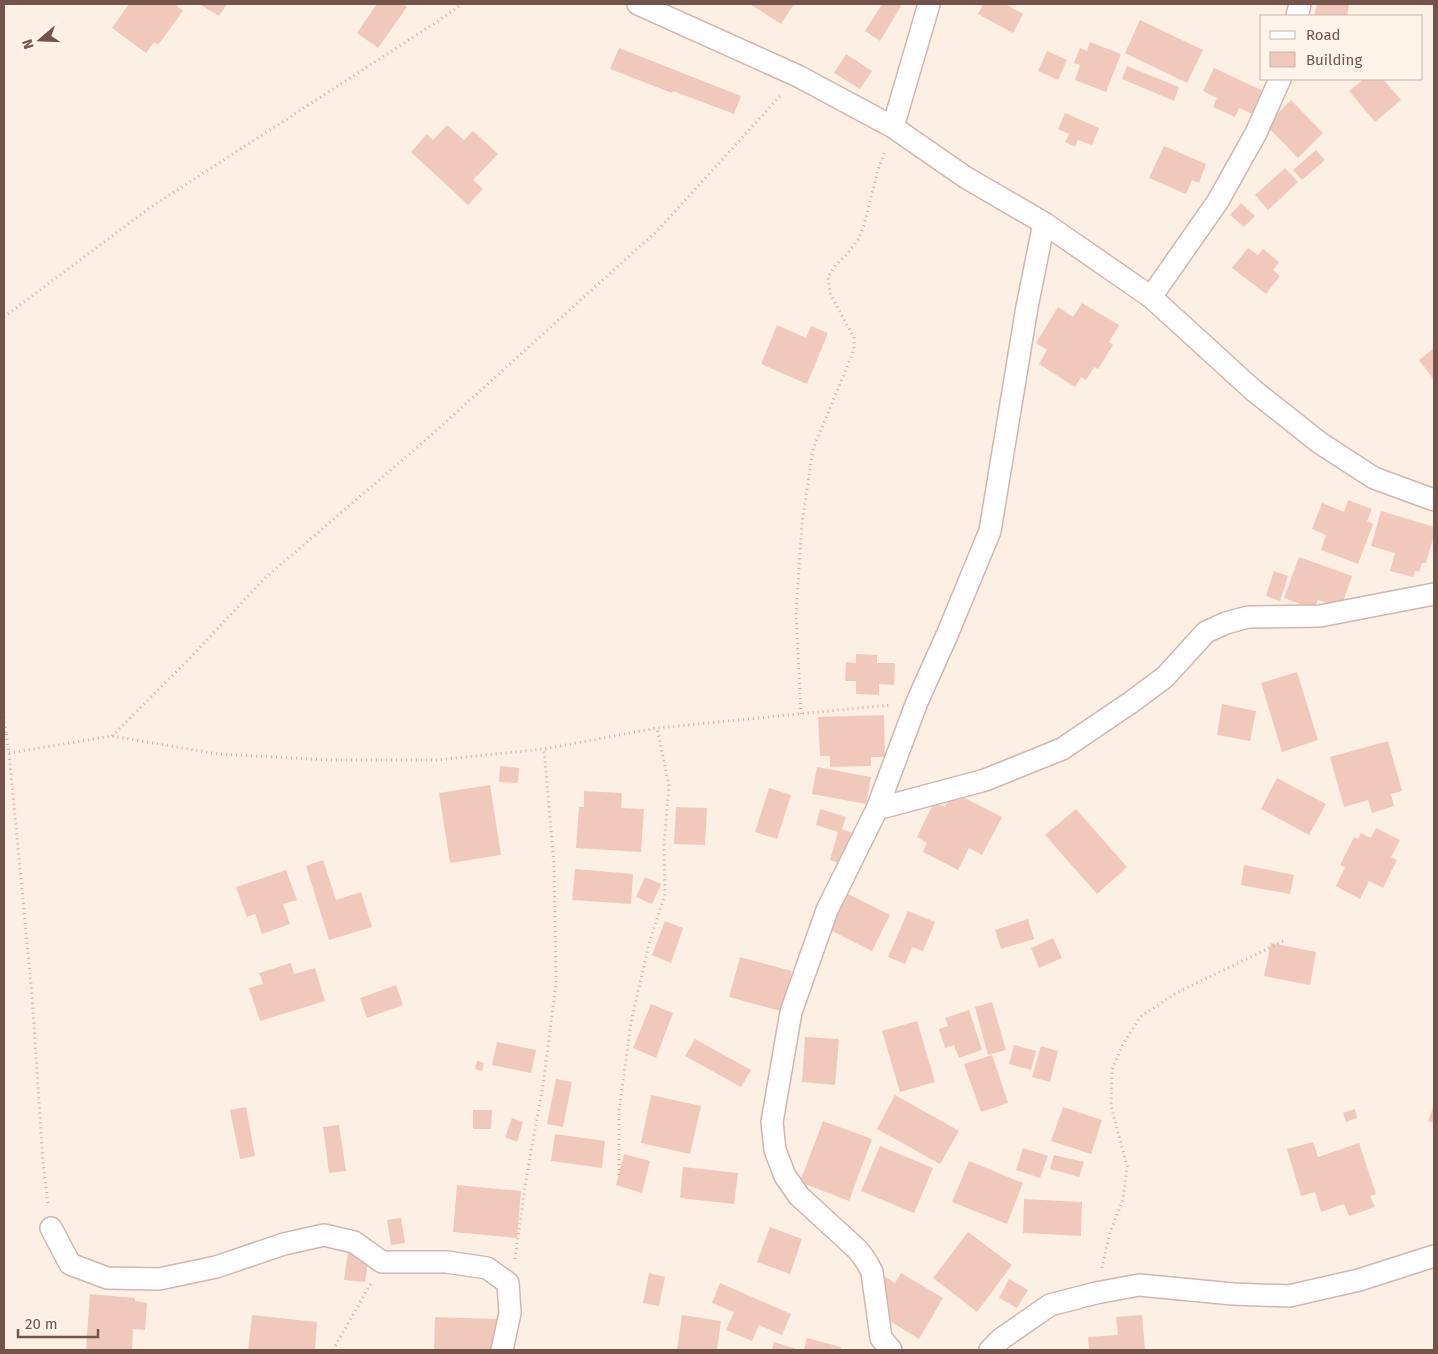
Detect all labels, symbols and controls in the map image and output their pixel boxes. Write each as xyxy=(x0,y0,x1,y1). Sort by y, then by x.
north arrow xyxy=(15,15,65,65)
legend xyxy=(1260,15,1423,80)
text: Road xyxy=(1306,26,1341,44)
text: N xyxy=(19,37,38,51)
text: Building xyxy=(1306,51,1362,69)
scale bar xyxy=(18,1306,98,1338)
text: 20 m xyxy=(25,1315,58,1333)

